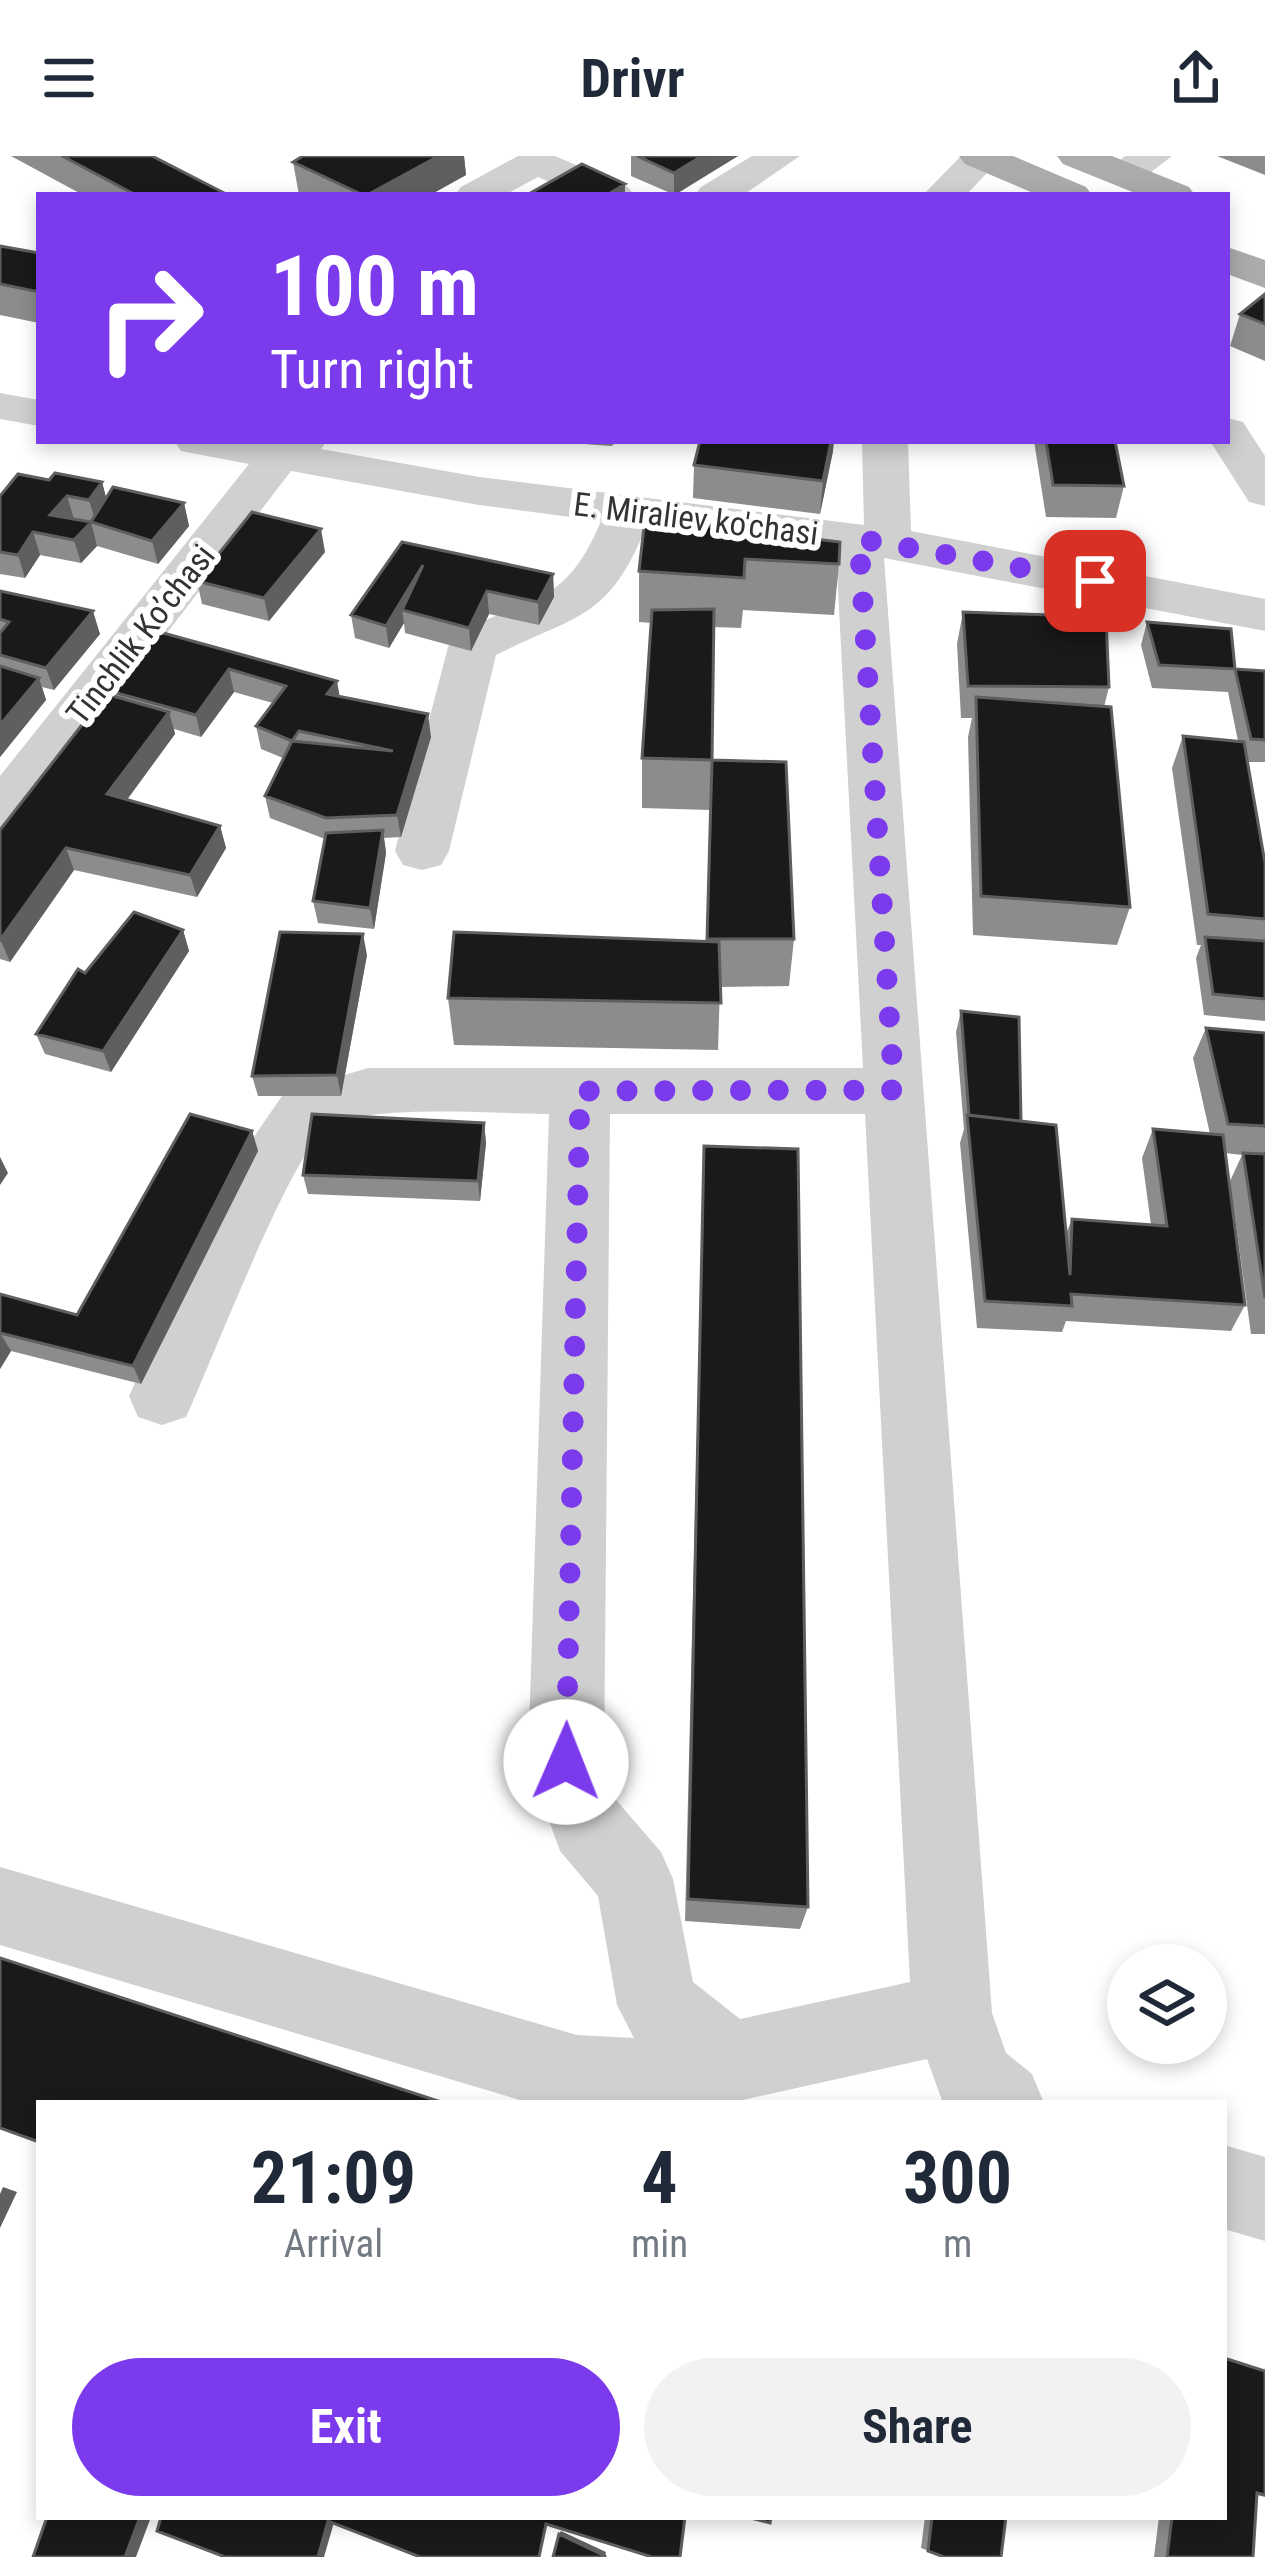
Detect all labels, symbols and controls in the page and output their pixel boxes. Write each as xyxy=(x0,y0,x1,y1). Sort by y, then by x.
icon: menu xyxy=(36,45,102,111)
icon: share xyxy=(1163,45,1229,111)
text: Drivr xyxy=(580,47,685,110)
text: 100 m xyxy=(270,237,479,336)
icon: right xyxy=(72,240,228,396)
text: Turn right xyxy=(270,338,474,401)
street label: E. Miraliev ko'chasi xyxy=(571,484,820,553)
pin xyxy=(1044,530,1146,632)
street label: Tinchlik Ko’chasi xyxy=(58,537,223,732)
icon: arrive xyxy=(1062,548,1128,614)
position arrow xyxy=(503,1699,629,1825)
map controls xyxy=(1107,1944,1227,2064)
button: layers xyxy=(1107,1944,1227,2064)
text: 21:09 xyxy=(251,2136,416,2221)
text: 4 xyxy=(641,2136,678,2221)
text: 300 xyxy=(903,2136,1012,2221)
text: Arrival xyxy=(284,2221,383,2267)
text: min xyxy=(631,2221,688,2267)
text: m xyxy=(943,2221,972,2267)
button: Exit xyxy=(72,2358,620,2496)
button: Share xyxy=(644,2358,1191,2496)

